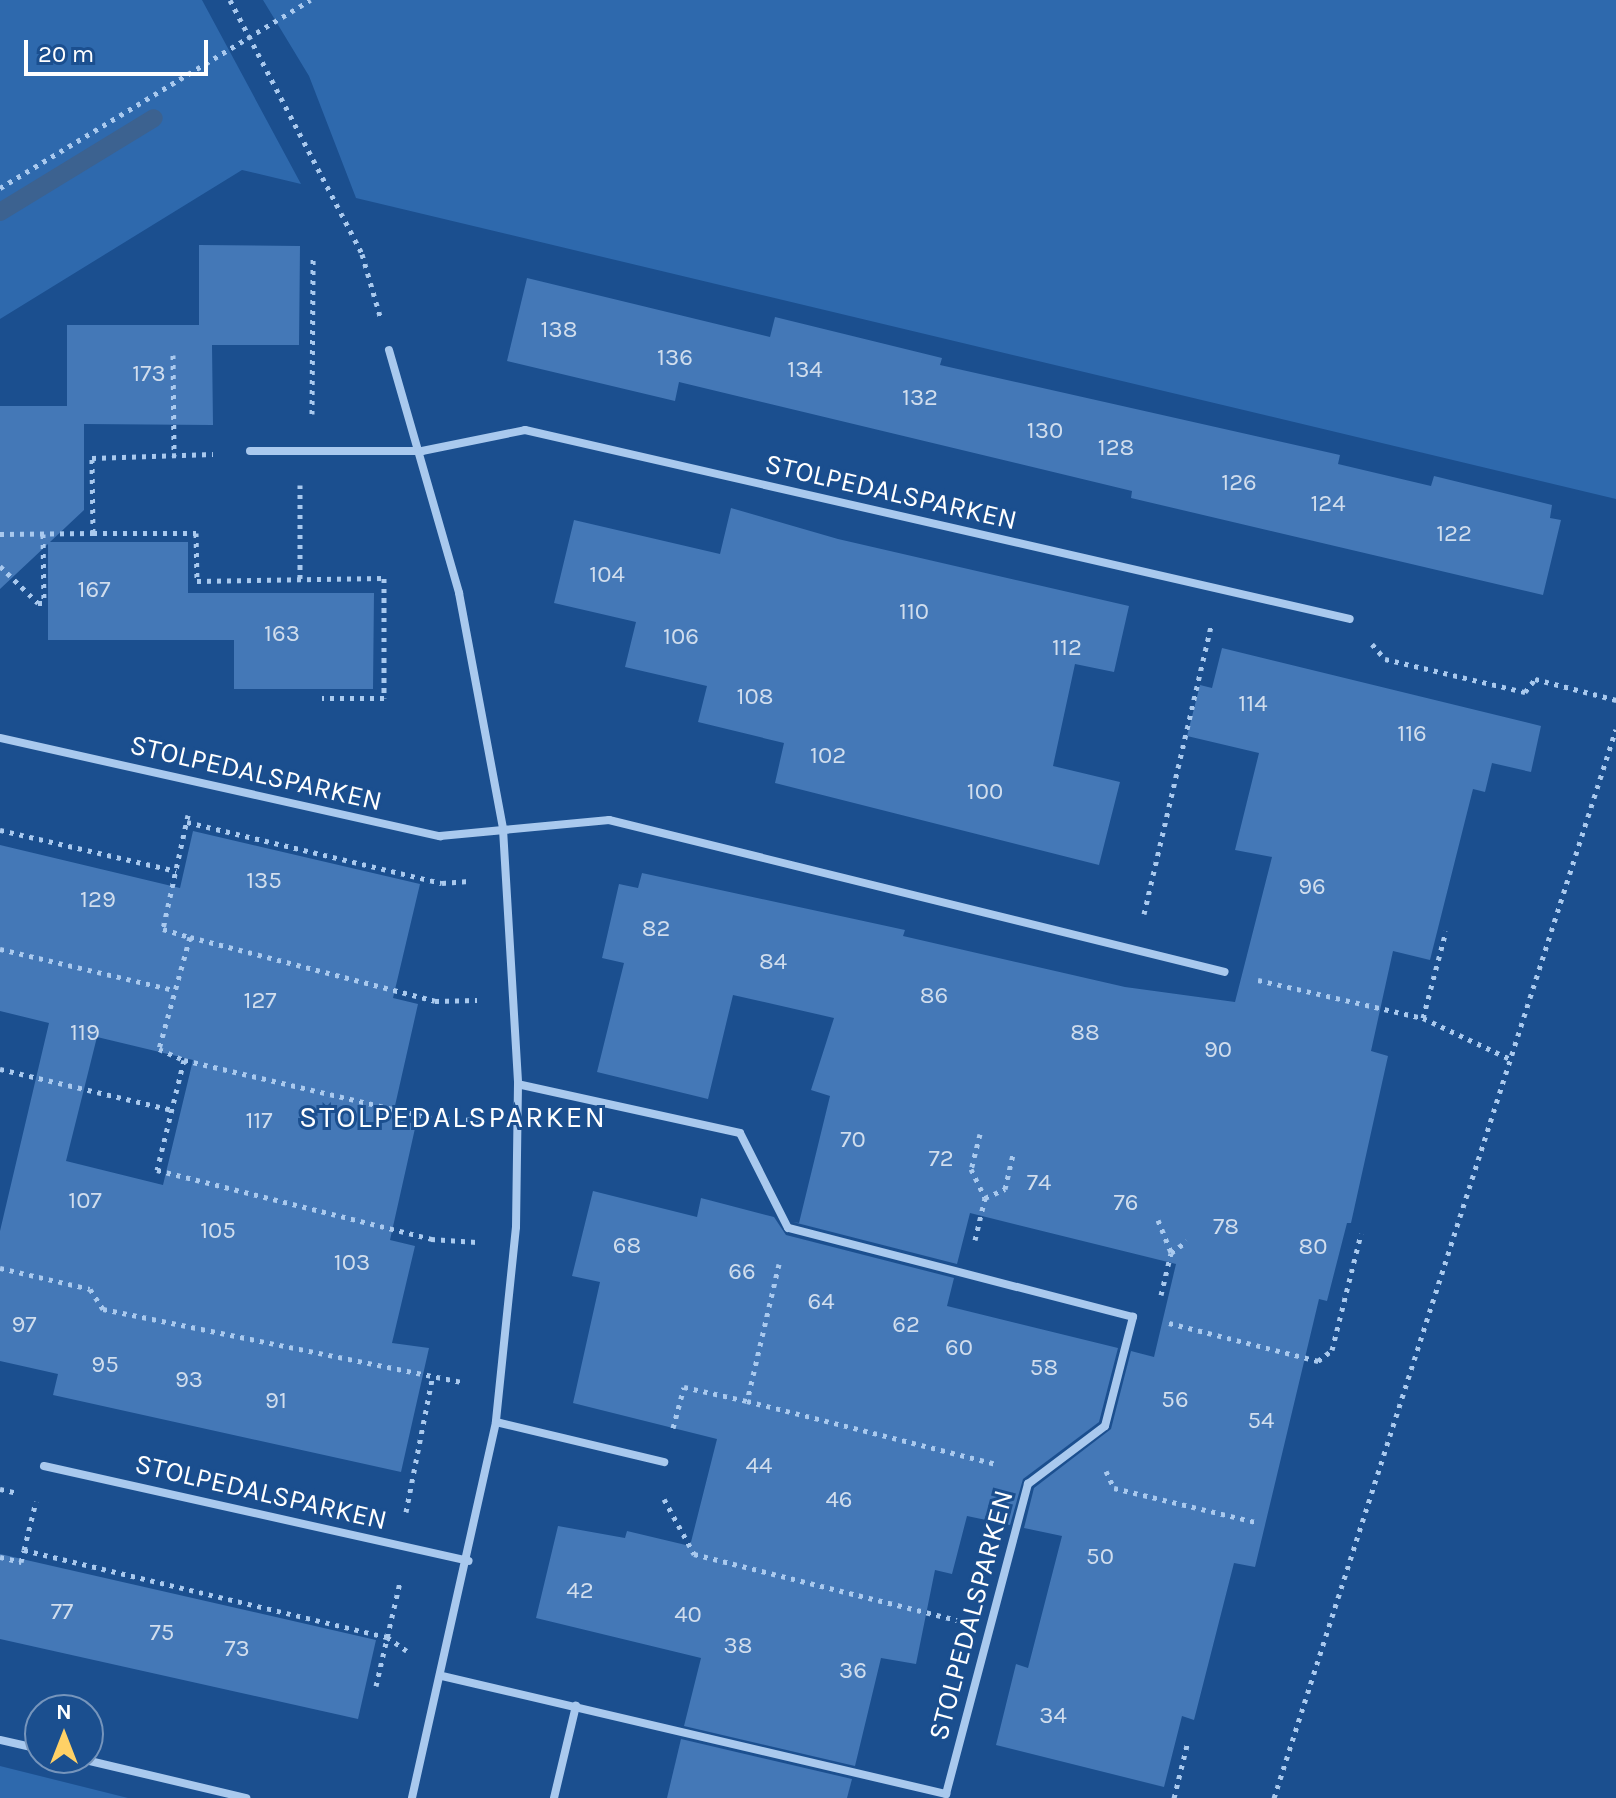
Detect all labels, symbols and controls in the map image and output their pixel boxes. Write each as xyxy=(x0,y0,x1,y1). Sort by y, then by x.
scale bar xyxy=(28,24,212,74)
text: 20 m xyxy=(38,40,94,68)
house number: 138 xyxy=(541,316,577,344)
house number: 136 xyxy=(657,344,693,372)
house number: 134 xyxy=(787,356,823,384)
house number: 173 xyxy=(132,360,166,388)
house number: 132 xyxy=(902,384,938,412)
house number: 130 xyxy=(1027,417,1063,445)
house number: 128 xyxy=(1098,434,1134,462)
street label: STOLPEDALSPARKEN xyxy=(762,447,1020,537)
house number: 126 xyxy=(1221,469,1257,497)
house number: 124 xyxy=(1310,490,1346,518)
house number: 122 xyxy=(1436,520,1472,548)
house number: 104 xyxy=(589,561,625,589)
house number: 167 xyxy=(78,576,110,604)
house number: 110 xyxy=(899,598,929,626)
house number: 163 xyxy=(264,620,300,648)
house number: 106 xyxy=(663,623,699,651)
house number: 112 xyxy=(1052,634,1082,662)
house number: 108 xyxy=(737,683,773,711)
house number: 114 xyxy=(1238,690,1268,718)
house number: 116 xyxy=(1397,720,1427,748)
street label: STOLPEDALSPARKEN xyxy=(127,728,385,818)
house number: 102 xyxy=(810,742,846,770)
house number: 100 xyxy=(967,778,1003,806)
house number: 135 xyxy=(246,867,282,895)
house number: 96 xyxy=(1298,873,1326,901)
house number: 129 xyxy=(80,886,116,914)
house number: 82 xyxy=(642,915,670,943)
house number: 84 xyxy=(759,948,787,976)
house number: 86 xyxy=(920,982,948,1010)
house number: 127 xyxy=(243,987,277,1015)
house number: 119 xyxy=(70,1019,100,1047)
house number: 88 xyxy=(1070,1019,1100,1047)
house number: 90 xyxy=(1204,1036,1232,1064)
district label: STOLPEDALSPARKEN xyxy=(299,1099,607,1135)
house number: 117 xyxy=(245,1107,273,1135)
house number: 70 xyxy=(840,1126,866,1154)
house number: 72 xyxy=(928,1145,954,1173)
house number: 74 xyxy=(1027,1169,1051,1197)
house number: 107 xyxy=(68,1187,102,1215)
house number: 76 xyxy=(1113,1189,1139,1217)
house number: 78 xyxy=(1213,1213,1239,1241)
house number: 105 xyxy=(200,1217,236,1245)
house number: 68 xyxy=(613,1232,641,1260)
house number: 80 xyxy=(1299,1233,1327,1261)
house number: 103 xyxy=(334,1249,370,1277)
house number: 66 xyxy=(728,1258,756,1286)
house number: 64 xyxy=(807,1288,835,1316)
house number: 97 xyxy=(11,1311,37,1339)
house number: 62 xyxy=(892,1311,920,1339)
house number: 60 xyxy=(945,1334,973,1362)
house number: 95 xyxy=(91,1351,119,1379)
house number: 58 xyxy=(1030,1354,1058,1382)
house number: 93 xyxy=(175,1366,203,1394)
house number: 56 xyxy=(1161,1386,1189,1414)
house number: 91 xyxy=(265,1387,287,1415)
house number: 54 xyxy=(1248,1407,1274,1435)
street label: STOLPEDALSPARKEN xyxy=(132,1447,390,1537)
house number: 44 xyxy=(746,1452,772,1480)
house number: 46 xyxy=(825,1486,853,1514)
street label: STOLPEDALSPARKEN xyxy=(921,1486,1021,1744)
house number: 50 xyxy=(1086,1543,1114,1571)
house number: 42 xyxy=(566,1577,594,1605)
house number: 77 xyxy=(51,1598,73,1626)
house number: 40 xyxy=(674,1601,702,1629)
house number: 75 xyxy=(150,1619,174,1647)
house number: 38 xyxy=(724,1632,752,1660)
house number: 73 xyxy=(224,1635,250,1663)
house number: 36 xyxy=(839,1657,867,1685)
north arrow xyxy=(24,1694,104,1774)
text: N xyxy=(56,1699,72,1725)
house number: 34 xyxy=(1039,1702,1067,1730)

